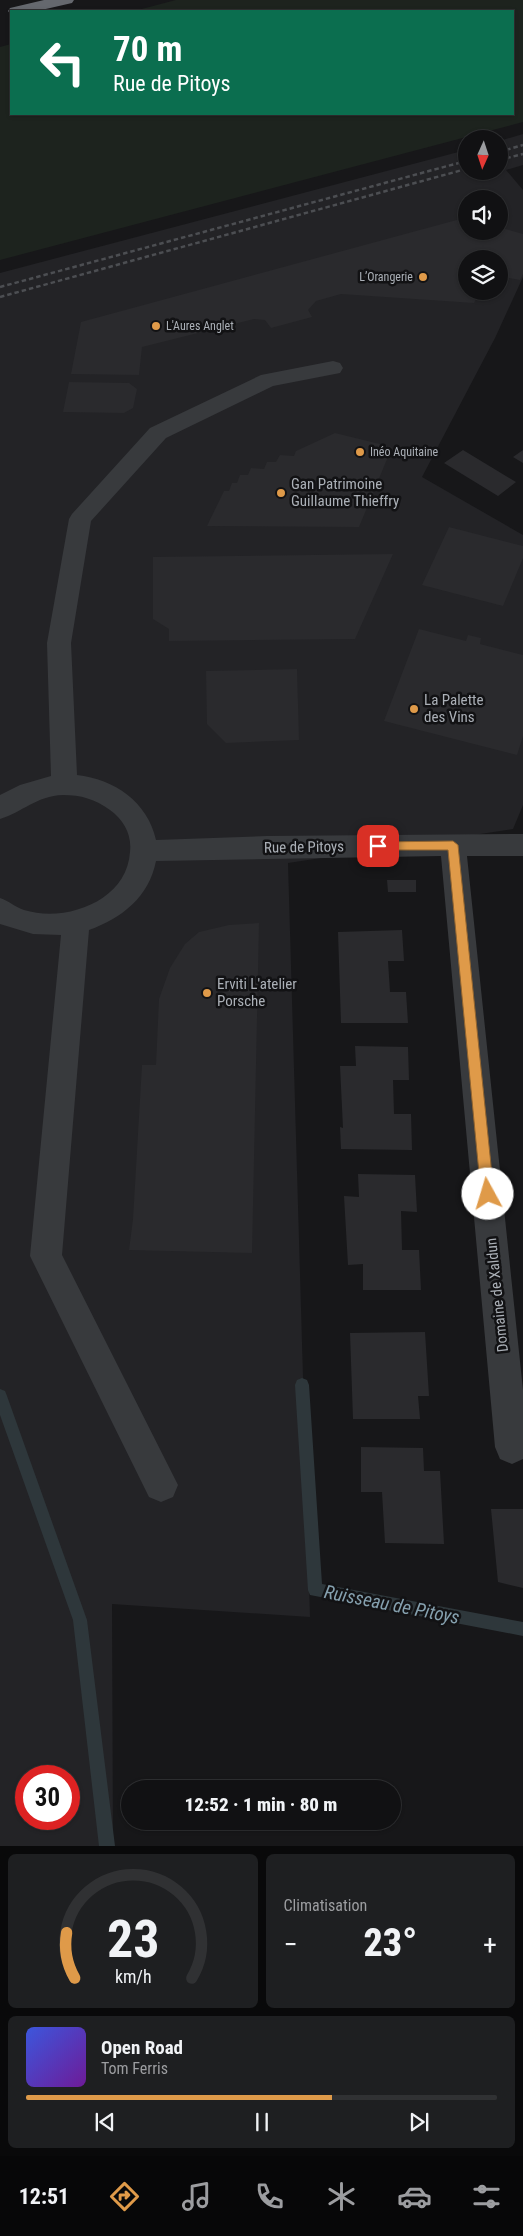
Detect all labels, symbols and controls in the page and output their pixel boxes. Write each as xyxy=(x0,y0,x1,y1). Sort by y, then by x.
text: 70 m xyxy=(113,29,182,70)
icon: left xyxy=(30,30,95,95)
text: Rue de Pitoys xyxy=(113,71,231,96)
north arrow xyxy=(458,130,508,180)
map controls xyxy=(458,130,508,300)
button: sound xyxy=(458,190,508,240)
button: layers xyxy=(458,250,508,300)
place label: L’Orangerie xyxy=(359,270,413,284)
marker: L’Orangerie xyxy=(417,271,429,283)
place label: L'Aures Anglet xyxy=(166,319,234,333)
marker: L'Aures Anglet xyxy=(150,320,162,332)
place label: Inéo Aquitaine xyxy=(370,445,439,459)
marker: Inéo Aquitaine xyxy=(354,446,366,458)
place label: Gan Patrimoine Guillaume Thieffry xyxy=(291,475,399,510)
marker: Gan Patrimoine Guillaume Thieffry xyxy=(275,487,287,499)
place label: La Palette des Vins xyxy=(424,691,484,726)
marker: La Palette des Vins xyxy=(408,703,420,715)
pin xyxy=(357,825,399,867)
icon: arrive xyxy=(364,832,392,860)
street label: Rue de Pitoys xyxy=(264,837,344,857)
place label: Erviti L'atelier Porsche xyxy=(217,975,297,1010)
marker: Erviti L'atelier Porsche xyxy=(201,987,213,999)
position arrow xyxy=(461,1167,513,1219)
street label: Domaine de Xaldun xyxy=(482,1237,512,1353)
water label: Ruisseau de Pitoys xyxy=(322,1580,462,1629)
speed limit sign: 30 xyxy=(15,1765,80,1830)
text: 12:52 · 1 min · 80 m xyxy=(185,1793,337,1816)
text: Climatisation xyxy=(284,1896,367,1915)
text: 23 xyxy=(106,1909,159,1970)
text: 23° xyxy=(364,1921,417,1965)
text: − xyxy=(284,1928,298,1961)
text: + xyxy=(483,1928,497,1961)
text: km/h xyxy=(114,1966,151,1987)
text: Open Road xyxy=(101,2036,183,2059)
text: Tom Ferris xyxy=(101,2059,168,2078)
icon: previous xyxy=(91,2108,119,2136)
icon: pause xyxy=(248,2108,276,2136)
icon: next xyxy=(405,2108,433,2136)
icon: directions xyxy=(107,2179,142,2214)
icon: music xyxy=(179,2179,214,2214)
icon: phone xyxy=(252,2179,287,2214)
icon: climate xyxy=(324,2179,359,2214)
icon: car xyxy=(397,2179,432,2214)
icon: filters xyxy=(469,2179,504,2214)
text: 12:51 xyxy=(19,2184,69,2209)

